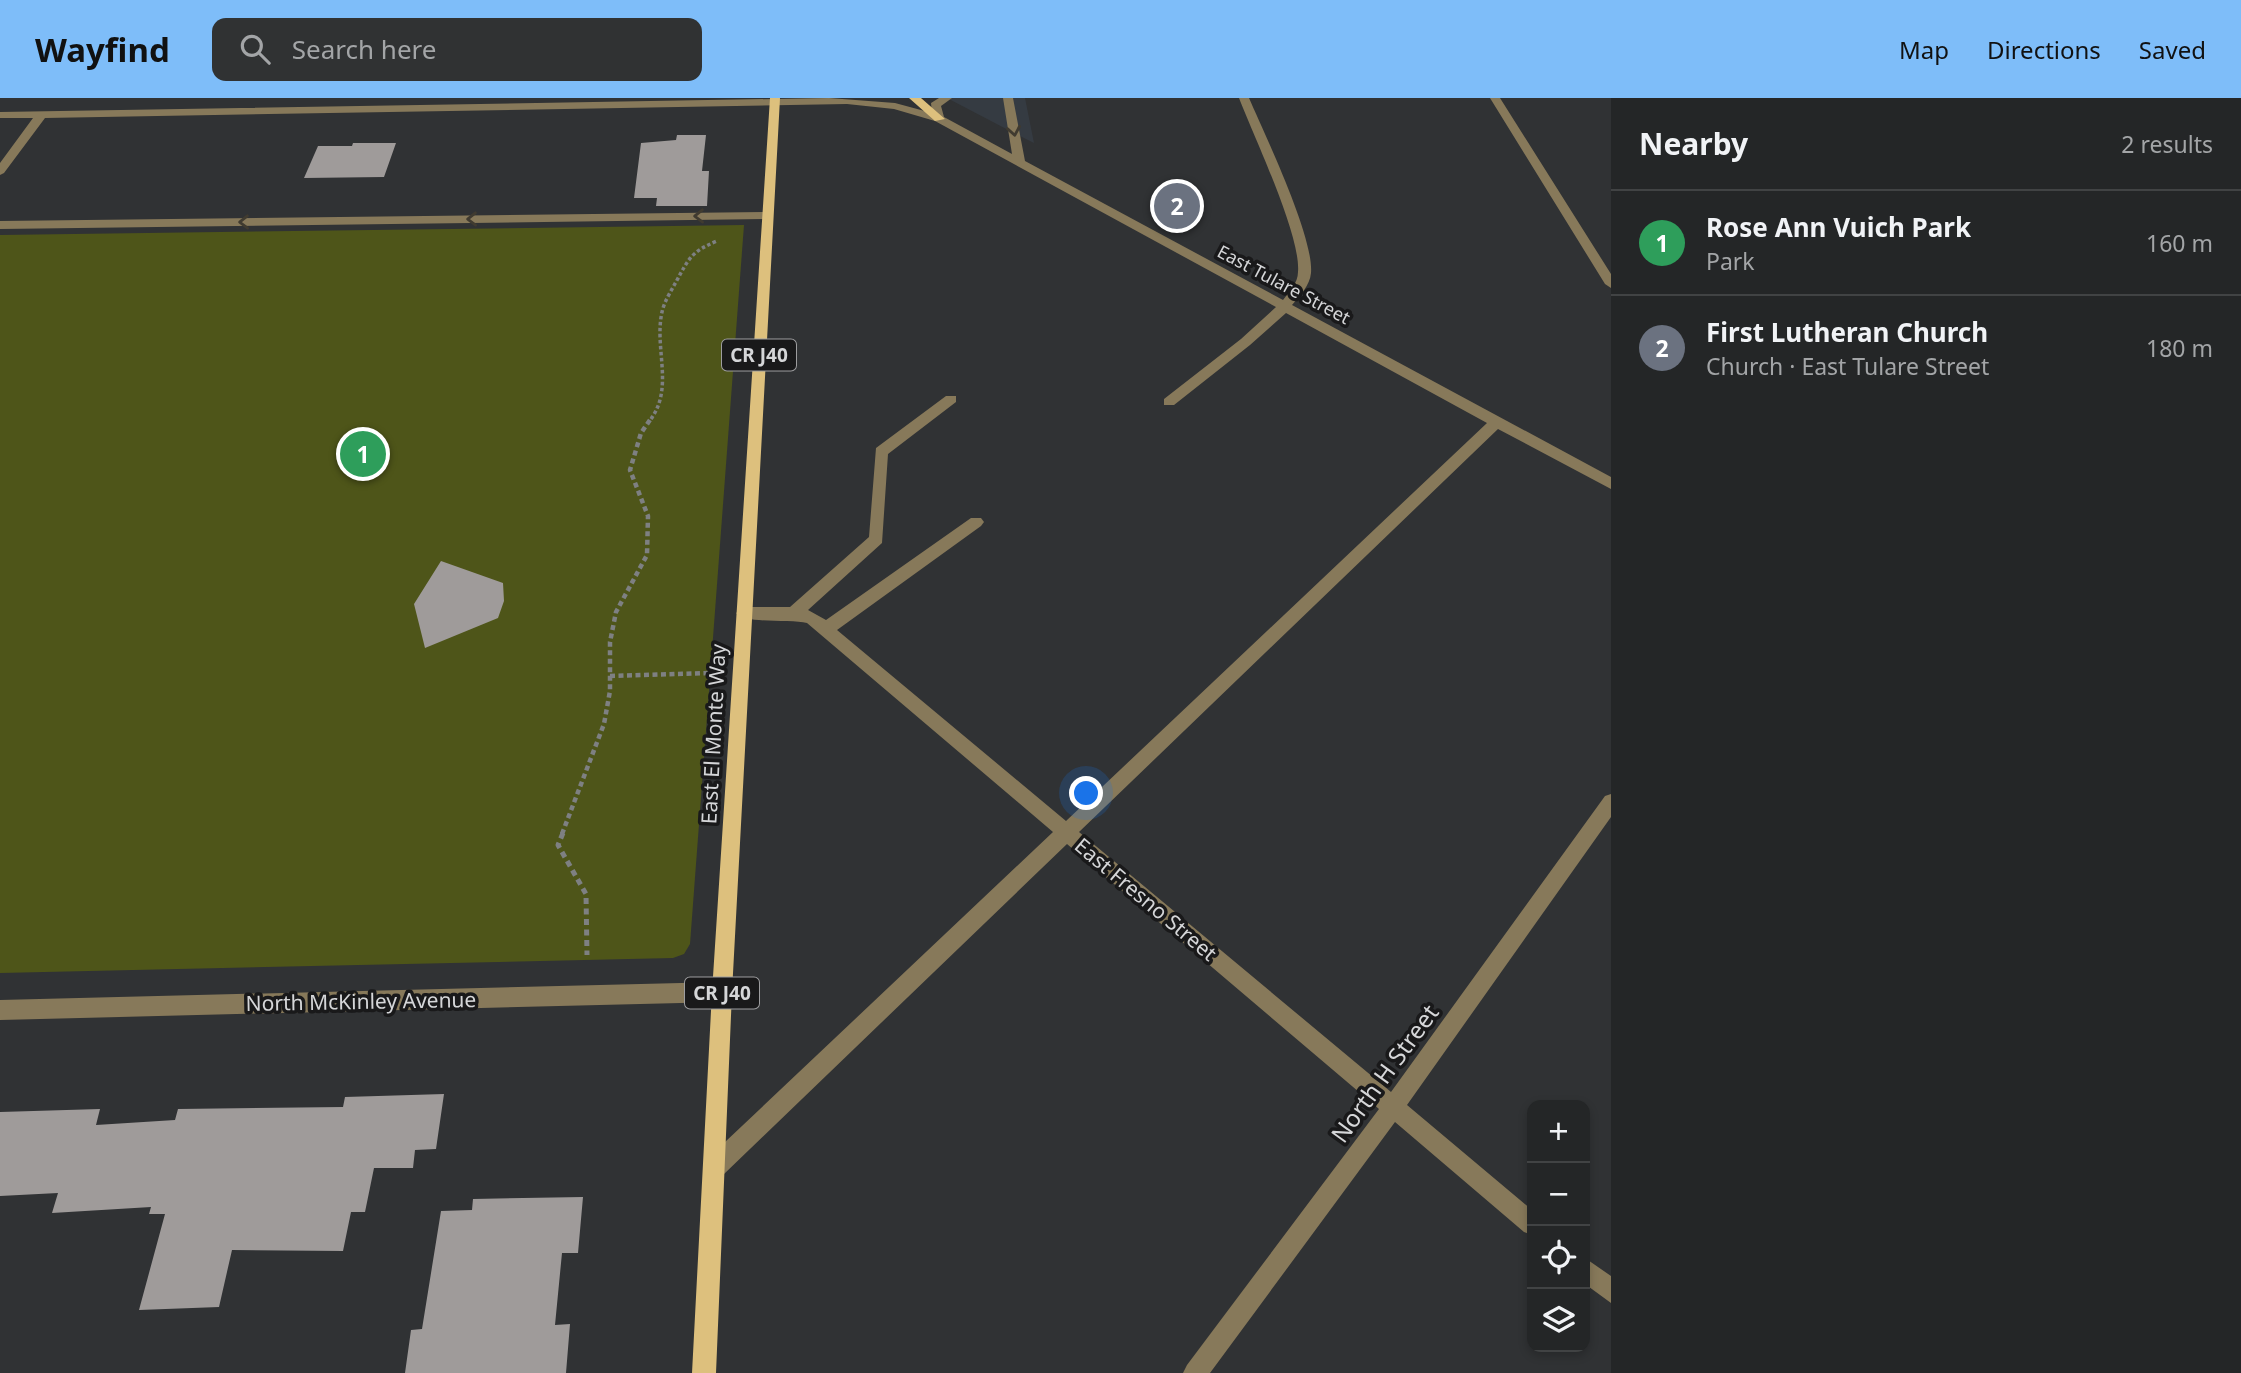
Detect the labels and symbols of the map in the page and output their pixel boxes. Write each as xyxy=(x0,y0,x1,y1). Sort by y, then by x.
one-way arrow xyxy=(1006,125,1021,137)
pin: 2 xyxy=(1154,180,1200,232)
one-way arrow xyxy=(694,209,705,224)
one-way arrow xyxy=(466,211,477,227)
one-way arrow xyxy=(239,214,249,230)
street label: East Tulare Street xyxy=(1213,239,1355,329)
road number: CR J40 xyxy=(722,340,796,370)
pin: 1 xyxy=(340,428,386,480)
street label: East El Monte Way xyxy=(694,643,732,825)
your location xyxy=(1069,776,1103,810)
street label: East Fresno Street xyxy=(1069,831,1223,967)
road number: CR J40 xyxy=(685,978,759,1009)
street label: North McKinley Avenue xyxy=(245,985,477,1017)
street label: North H Street xyxy=(1323,997,1446,1149)

